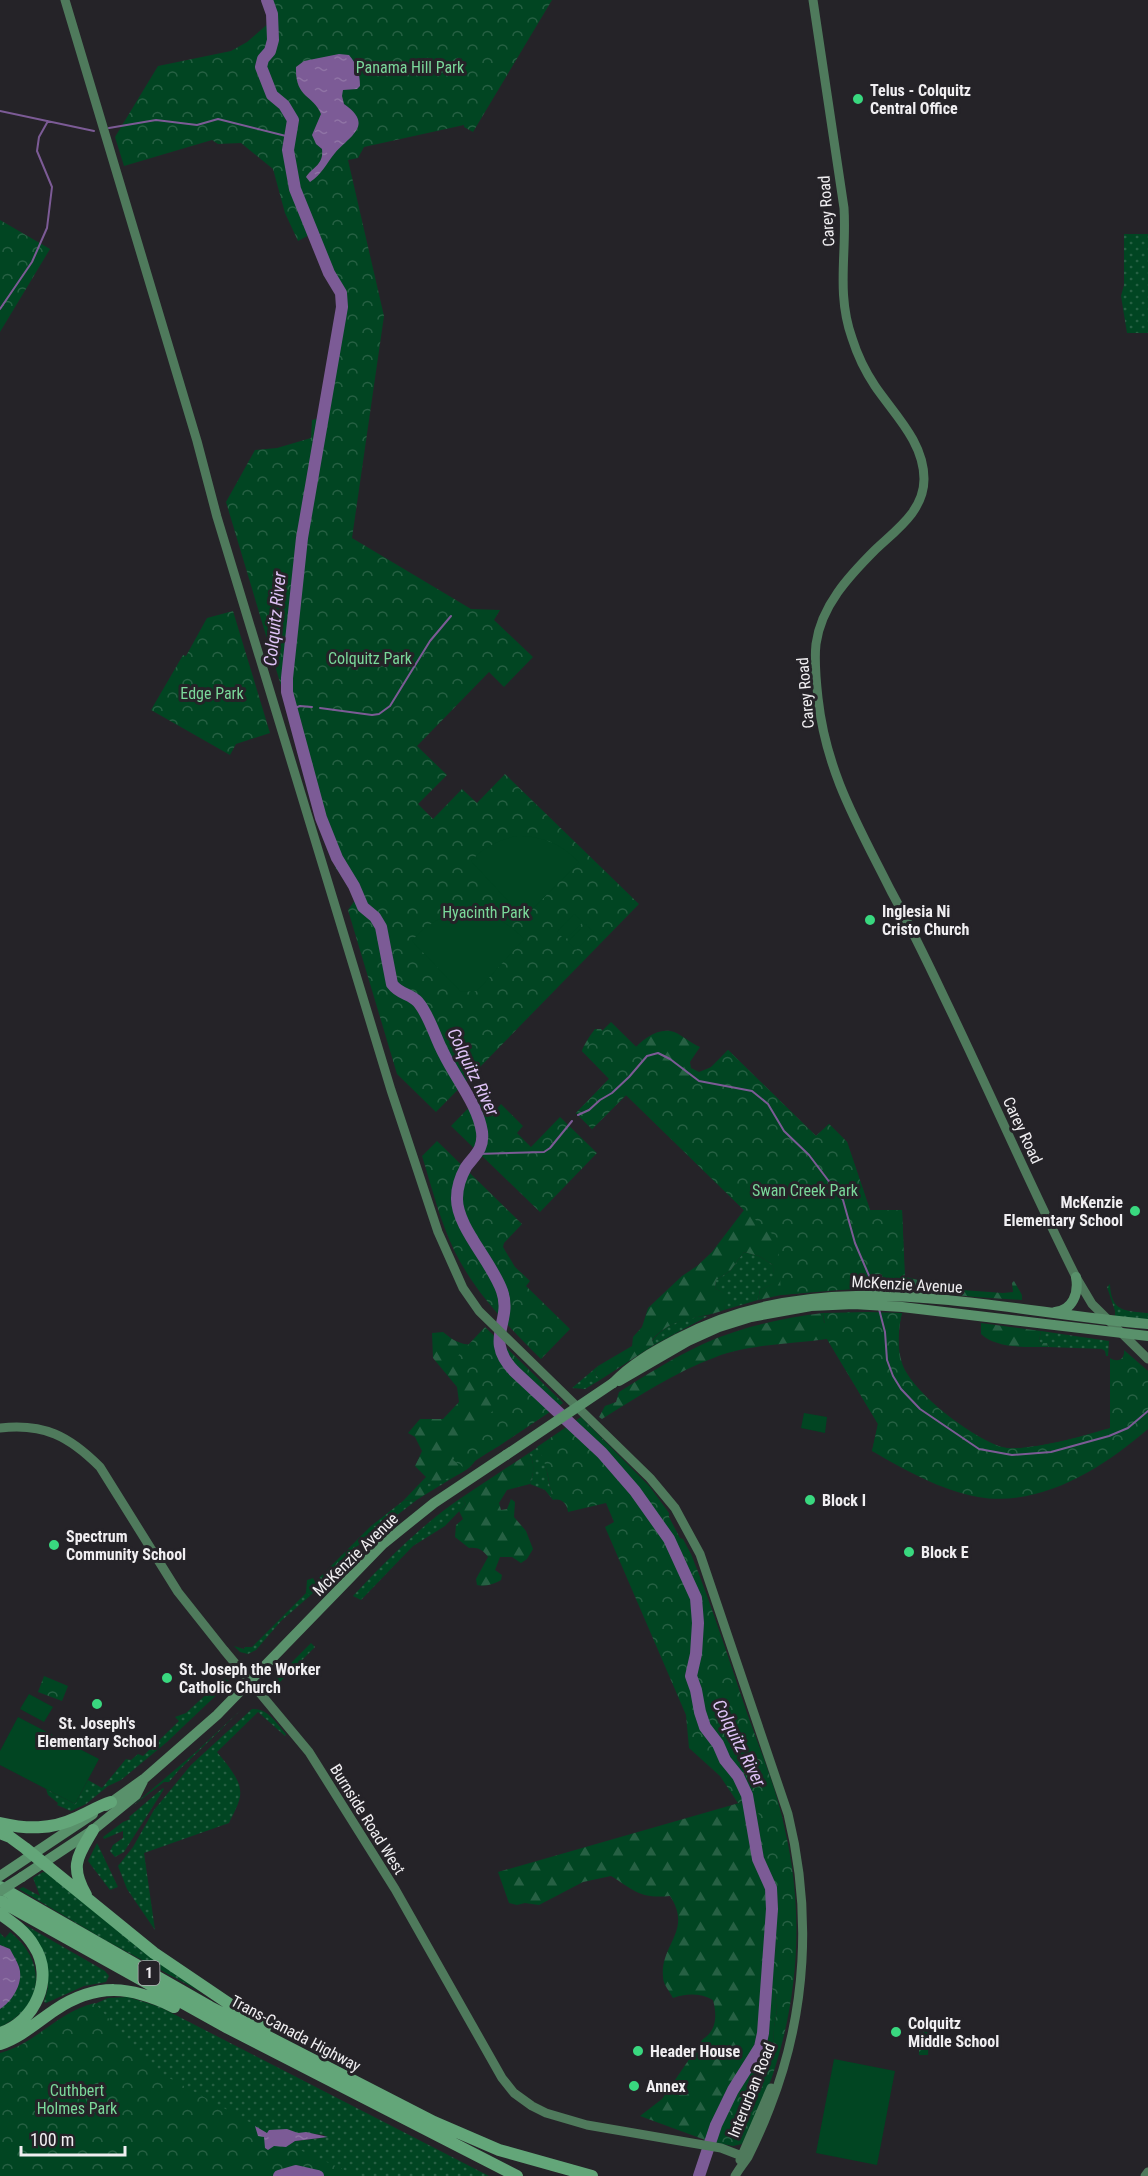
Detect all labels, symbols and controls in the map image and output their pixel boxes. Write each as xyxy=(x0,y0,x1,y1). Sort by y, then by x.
park label: Panama Hill Park xyxy=(356,58,465,77)
place label: Telus - Colquitz Central Office xyxy=(870,81,971,118)
marker: Telus - Colquitz Central Office xyxy=(851,92,865,106)
street label: Carey Road xyxy=(815,175,838,247)
water label: Colquitz River xyxy=(259,570,290,667)
park label: Colquitz Park xyxy=(328,649,413,668)
street label: Carey Road xyxy=(793,657,818,729)
park label: Edge Park xyxy=(180,684,244,703)
place label: Inglesia Ni Cristo Church xyxy=(882,902,969,939)
park label: Hyacinth Park xyxy=(442,903,531,922)
marker: Inglesia Ni Cristo Church xyxy=(863,913,877,927)
water label: Colquitz River xyxy=(443,1025,504,1120)
street label: Carey Road xyxy=(999,1094,1046,1167)
park label: Swan Creek Park xyxy=(752,1181,859,1200)
place label: McKenzie Elementary School xyxy=(1004,1193,1123,1230)
marker: McKenzie Elementary School xyxy=(1128,1204,1142,1218)
street label: McKenzie Avenue xyxy=(851,1272,963,1297)
place label: Block I xyxy=(822,1491,866,1510)
marker: Block I xyxy=(803,1493,817,1507)
street label: McKenzie Avenue xyxy=(309,1509,402,1600)
place label: Spectrum Community School xyxy=(66,1527,186,1564)
marker: Spectrum Community School xyxy=(47,1538,61,1552)
place label: Block E xyxy=(921,1543,969,1562)
marker: Block E xyxy=(902,1545,916,1559)
place label: St. Joseph the Worker Catholic Church xyxy=(179,1660,321,1697)
marker: St. Joseph the Worker Catholic Church xyxy=(160,1671,174,1685)
water label: Colquitz River xyxy=(709,1696,771,1790)
marker: St. Joseph's Elementary School xyxy=(90,1697,104,1711)
place label: St. Joseph's Elementary School xyxy=(37,1714,157,1751)
street label: Burnside Road West xyxy=(326,1761,409,1878)
road number: 1 xyxy=(138,1961,160,1985)
street label: Trans-Canada Highway xyxy=(228,1991,364,2076)
place label: Colquitz Middle School xyxy=(908,2014,999,2051)
marker: Colquitz Middle School xyxy=(889,2025,903,2039)
street label: Interurban Road xyxy=(724,2040,779,2140)
place label: Header House xyxy=(650,2042,741,2061)
marker: Header House xyxy=(631,2044,645,2058)
place label: Annex xyxy=(646,2077,687,2096)
marker: Annex xyxy=(627,2079,641,2093)
park label: Cuthbert Holmes Park xyxy=(37,2081,118,2118)
scale bar xyxy=(21,2119,124,2157)
text: 100 m xyxy=(30,2129,74,2150)

